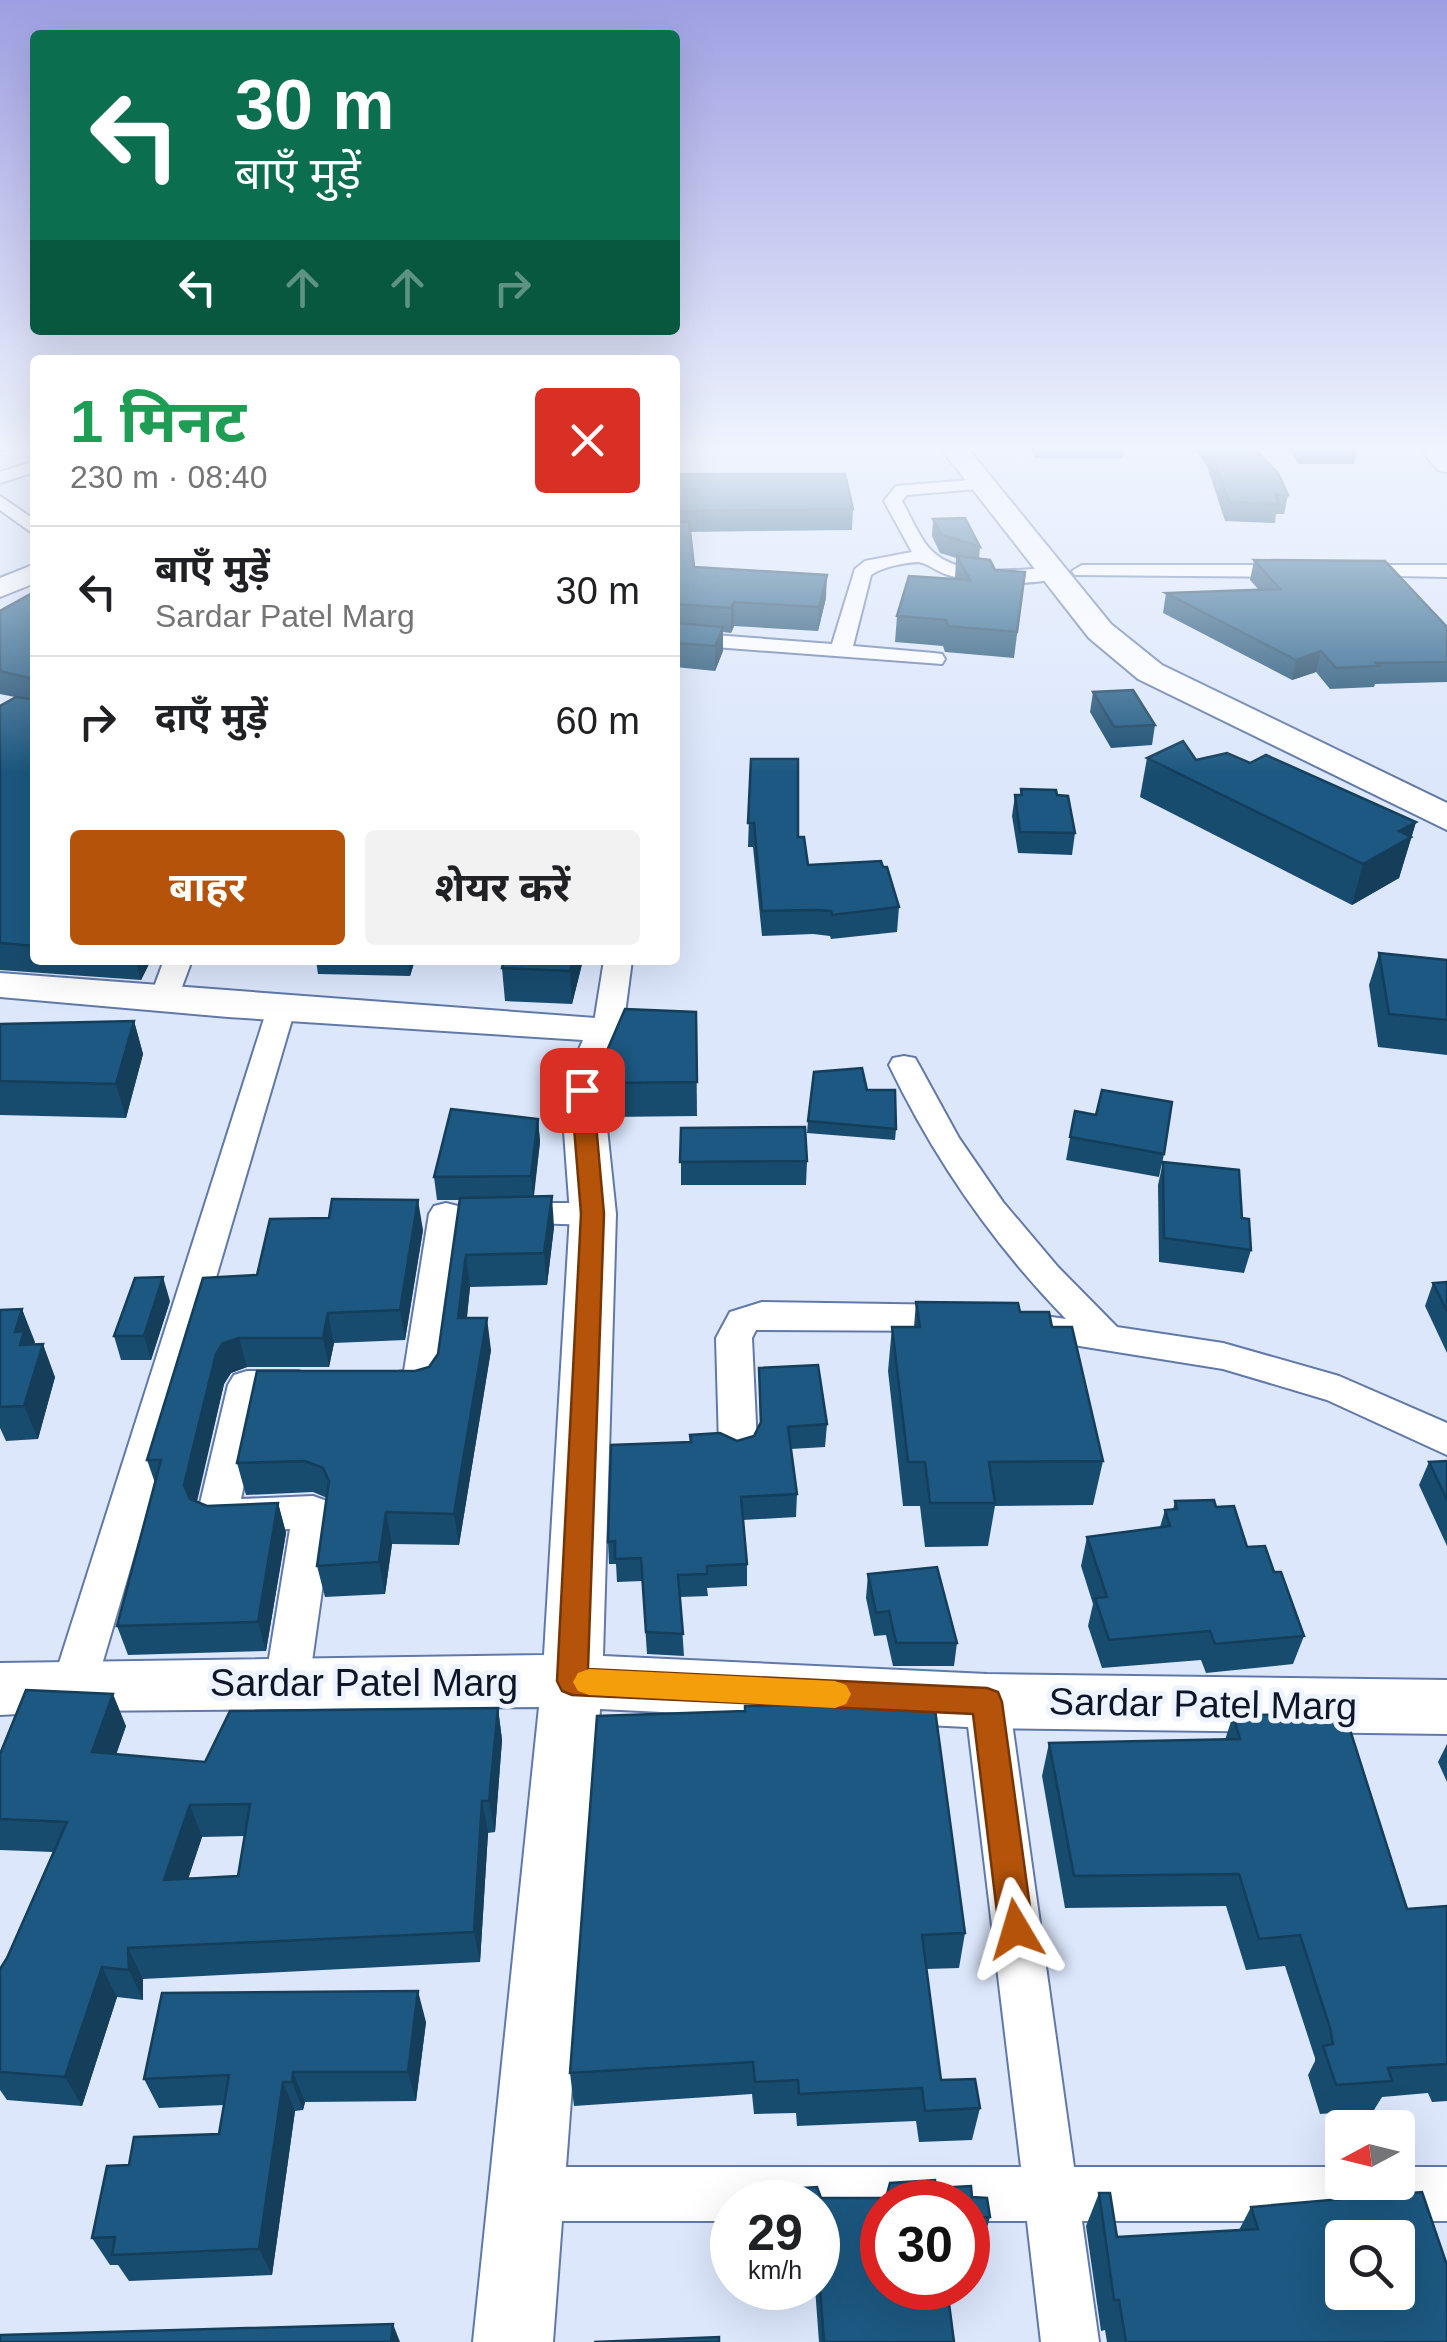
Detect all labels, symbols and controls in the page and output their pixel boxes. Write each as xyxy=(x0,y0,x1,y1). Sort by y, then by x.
text: 30 m xyxy=(235,66,395,144)
icon: left xyxy=(70,70,200,200)
text: बाएँ मुड़ें xyxy=(235,148,361,199)
icon: left xyxy=(170,260,225,315)
icon: ahead xyxy=(275,260,330,315)
icon: ahead xyxy=(380,260,435,315)
icon: right xyxy=(485,260,540,315)
text: 1 मिनट xyxy=(70,388,246,455)
button: close xyxy=(535,388,640,493)
text: 230 m · 08:40 xyxy=(70,459,267,495)
text: बाएँ मुड़ें xyxy=(155,548,270,590)
icon: left xyxy=(70,564,125,619)
text: 30 m xyxy=(556,570,640,612)
text: Sardar Patel Marg xyxy=(155,598,415,634)
icon: right xyxy=(70,694,125,749)
text: दाएँ मुड़ें xyxy=(155,696,268,738)
text: 60 m xyxy=(556,700,640,742)
button: बाहर xyxy=(70,830,345,945)
button: शेयर करें xyxy=(365,830,640,945)
pin xyxy=(540,1048,625,1133)
icon: arrive xyxy=(555,1063,610,1118)
street label: Sardar Patel Marg xyxy=(210,1662,518,1704)
street label: Sardar Patel Marg xyxy=(1048,1680,1358,1728)
position arrow xyxy=(964,1877,1068,1981)
north arrow xyxy=(1325,2110,1415,2200)
map controls xyxy=(1325,2110,1415,2310)
speed limit sign: 30 xyxy=(860,2180,990,2310)
text: 29 xyxy=(747,2205,803,2261)
button: search xyxy=(1325,2220,1415,2310)
text: km/h xyxy=(748,2256,802,2284)

